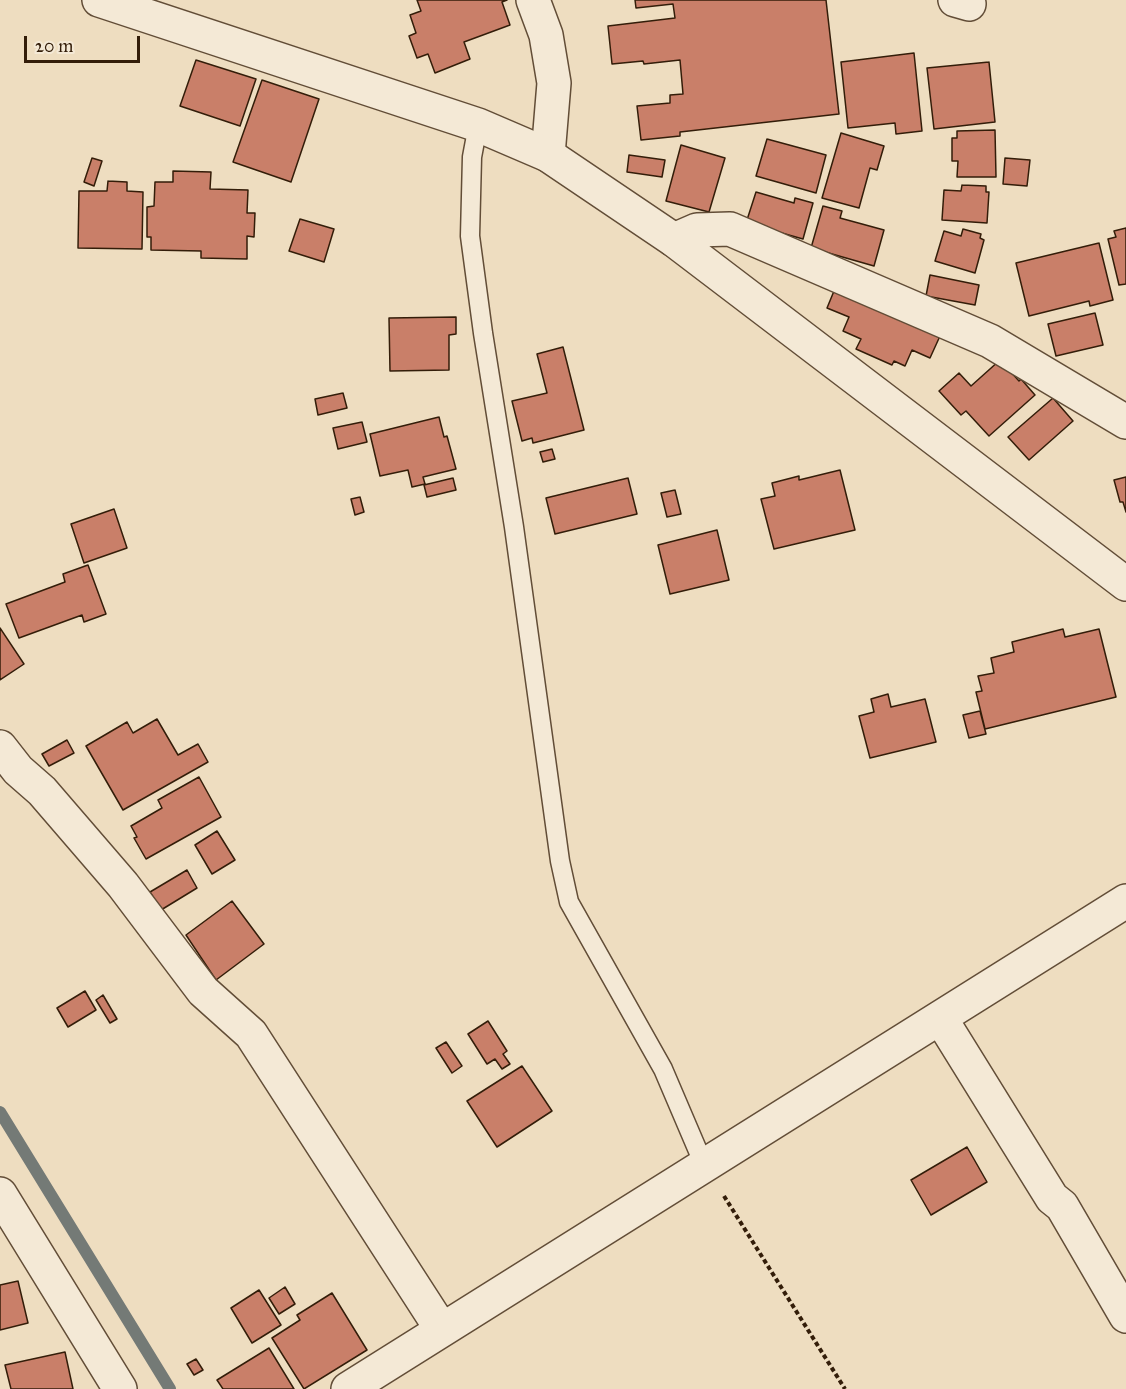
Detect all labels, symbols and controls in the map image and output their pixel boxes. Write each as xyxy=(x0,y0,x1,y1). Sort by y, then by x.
scale bar xyxy=(27,24,142,62)
text: 20 m xyxy=(35,35,73,57)

